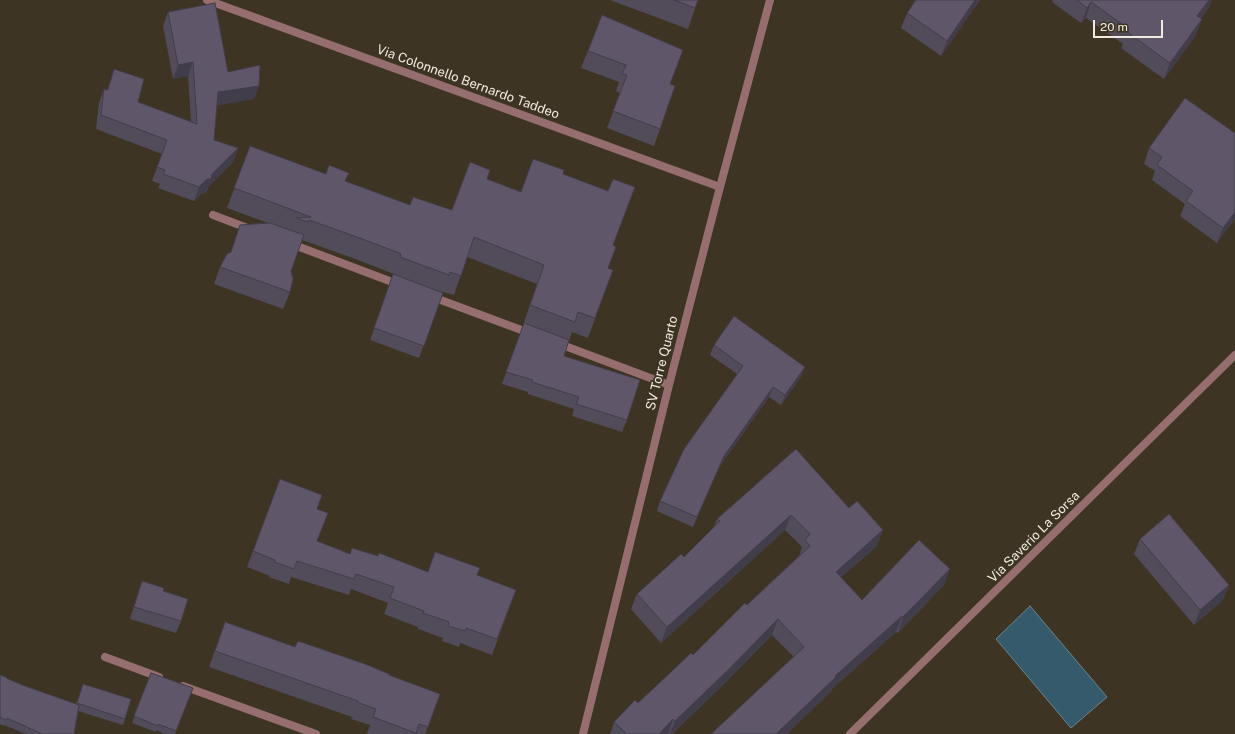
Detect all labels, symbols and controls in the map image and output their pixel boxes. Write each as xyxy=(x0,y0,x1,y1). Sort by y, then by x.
scale bar xyxy=(1095,12,1165,38)
text: 20 m xyxy=(1100,20,1128,34)
street label: Via Colonnello Bernardo Taddeo xyxy=(375,42,561,122)
street label: SV Torre Quarto xyxy=(643,314,681,412)
street label: Via Saverio La Sorsa xyxy=(985,488,1083,586)

